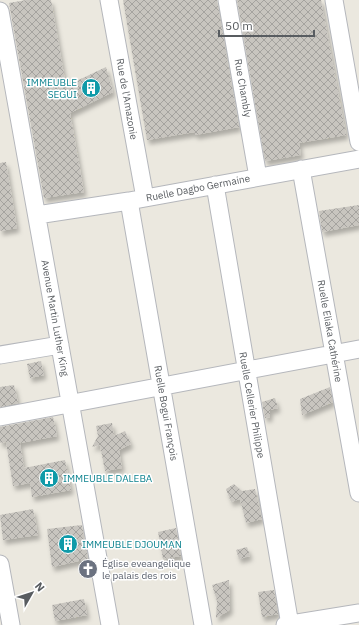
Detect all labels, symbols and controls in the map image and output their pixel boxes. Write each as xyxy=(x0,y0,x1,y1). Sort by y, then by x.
scale bar xyxy=(219,12,314,38)
text: 50 m xyxy=(225,18,253,33)
street label: Rue de l'Amazonie xyxy=(113,57,141,141)
street label: Rue Chambly xyxy=(231,58,255,118)
place label: IMMEUBLE SEGUI xyxy=(27,76,77,101)
building icon: IMMEUBLE SEGUI xyxy=(80,77,102,99)
street label: Ruelle Dagbo Germaine xyxy=(145,171,252,204)
street label: Avenue Martin Luther King xyxy=(38,259,72,378)
street label: Ruelle Eliaka Cathérine xyxy=(315,279,345,384)
street label: Ruelle Cellerier Philippe xyxy=(236,351,268,460)
street label: Ruelle Bogui François xyxy=(151,364,181,462)
building icon: IMMEUBLE DALEBA xyxy=(38,467,60,489)
place label: IMMEUBLE DALEBA xyxy=(63,472,153,485)
building icon: IMMEUBLE DJOUMAN xyxy=(57,533,79,555)
place label: IMMEUBLE DJOUMAN xyxy=(82,538,182,551)
place label: Église eveangelique le palais des rois xyxy=(102,557,191,582)
church icon: Église eveangelique le palais des rois xyxy=(77,558,99,580)
north arrow xyxy=(12,573,52,613)
text: N xyxy=(32,579,48,594)

